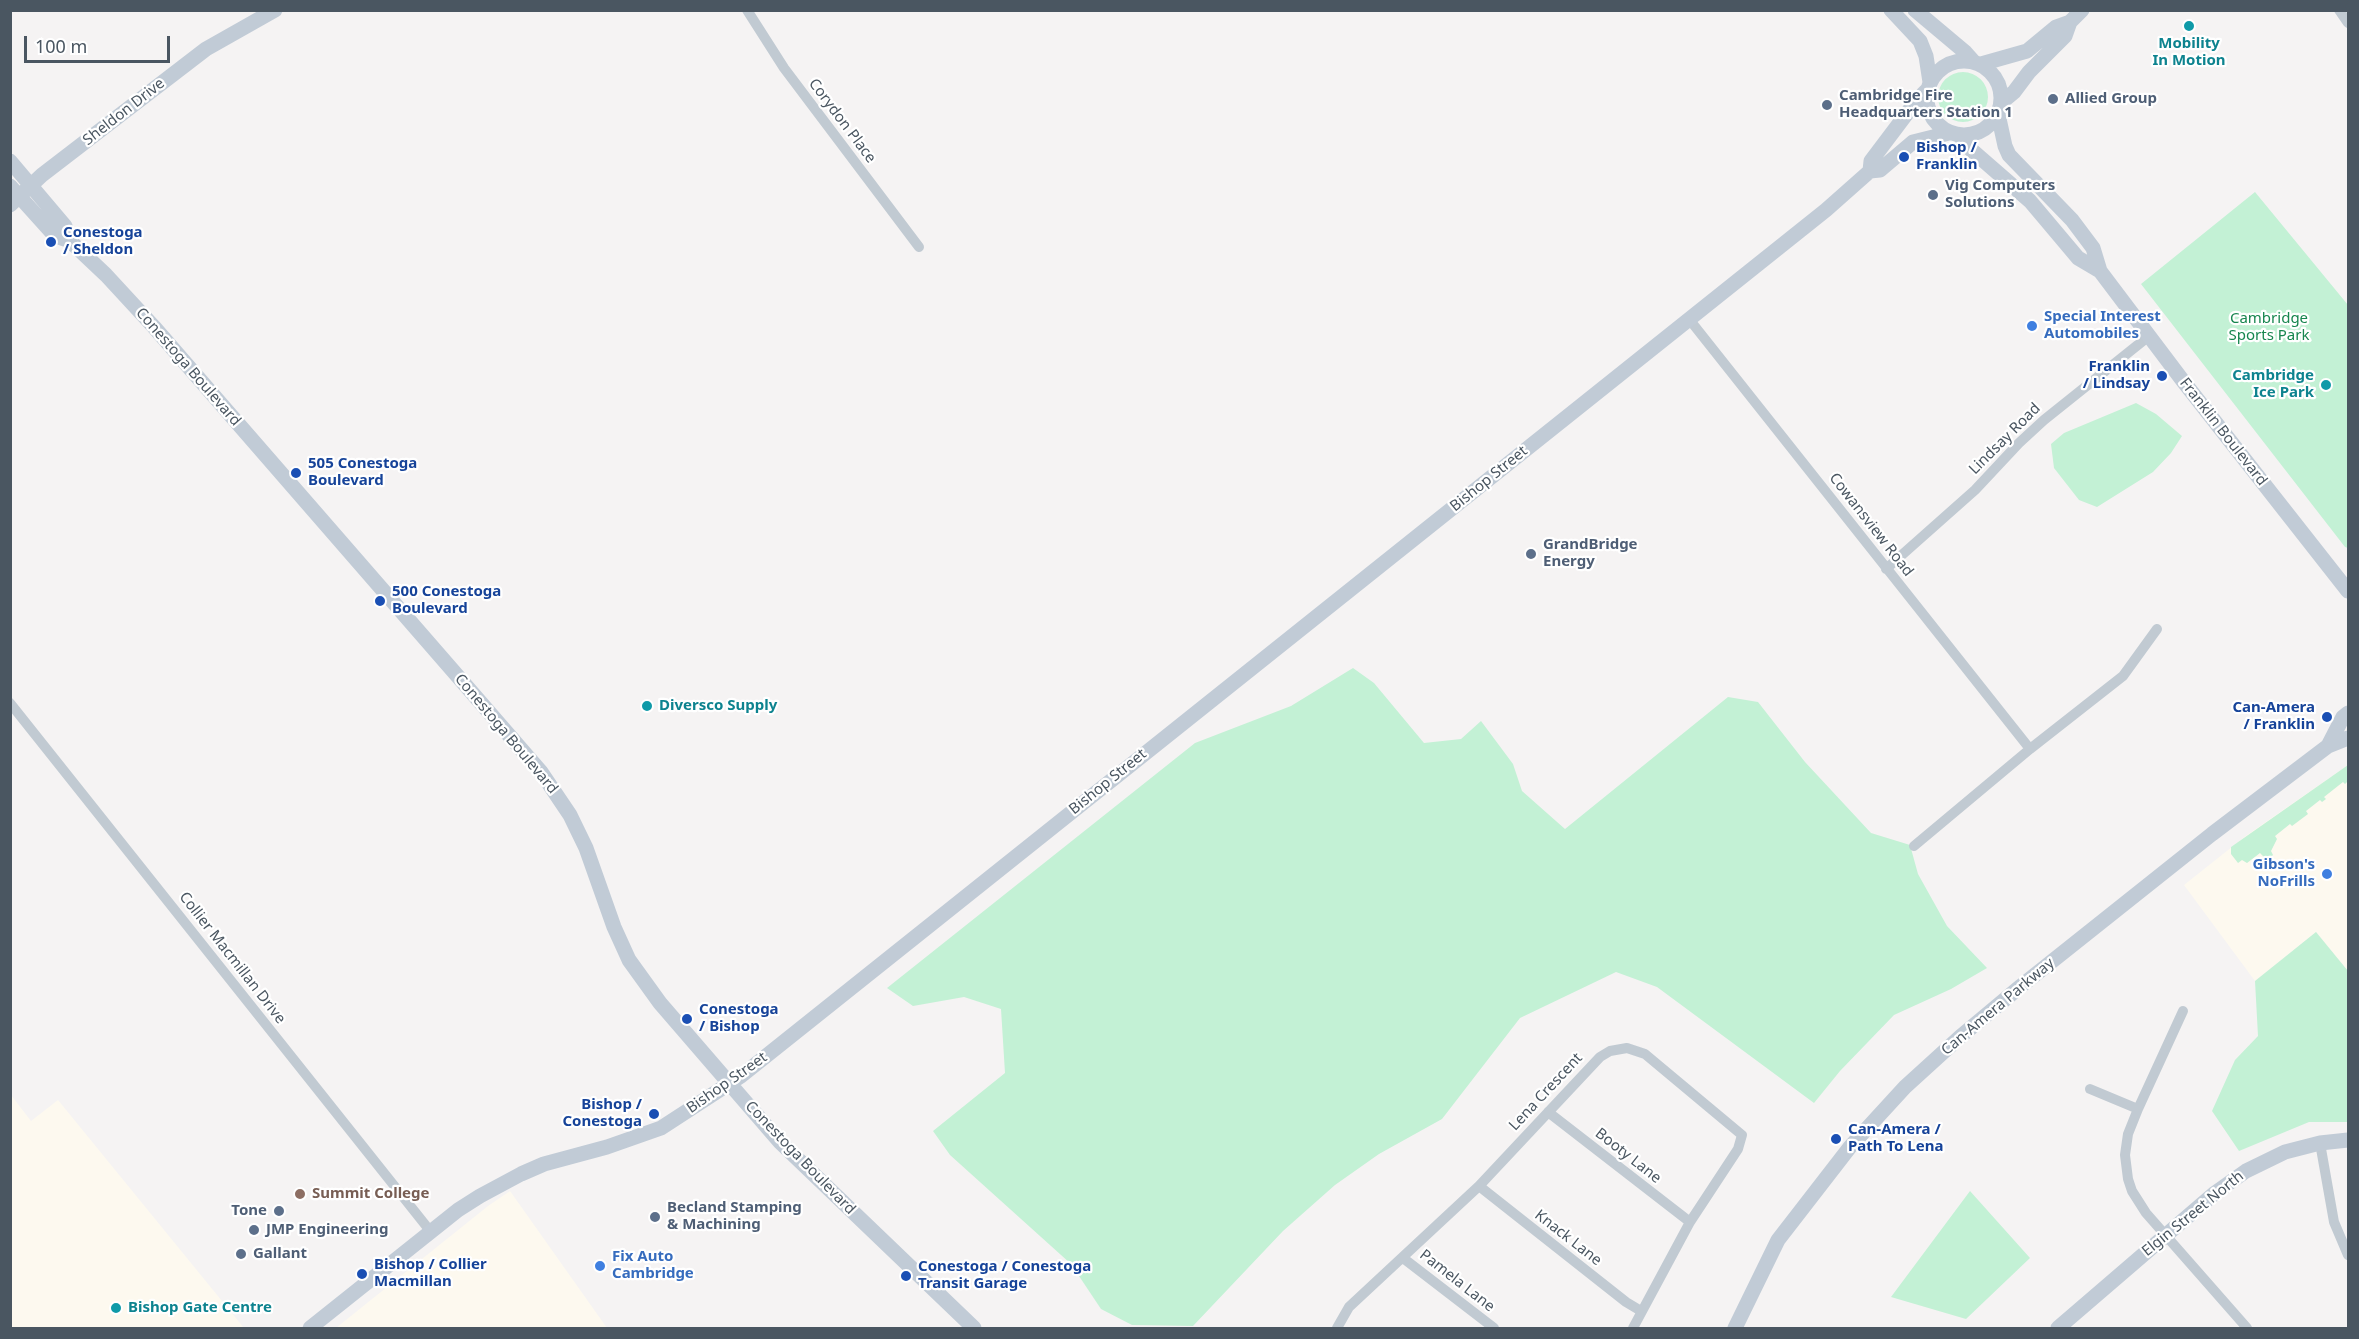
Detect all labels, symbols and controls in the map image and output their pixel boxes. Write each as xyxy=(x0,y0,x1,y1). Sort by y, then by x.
marker: Mobility In Motion xyxy=(2182,19,2196,33)
scale bar xyxy=(27,24,172,62)
text: 100 m xyxy=(35,34,87,58)
place label: Mobility In Motion xyxy=(2152,35,2226,70)
street label: Sheldon Drive xyxy=(80,75,168,149)
street label: Corydon Place xyxy=(804,75,880,167)
place label: Cambridge Fire Headquarters Station 1 xyxy=(1839,87,2013,122)
place label: Allied Group xyxy=(2065,90,2157,108)
marker: Allied Group xyxy=(2046,92,2060,106)
marker: Cambridge Fire Headquarters Station 1 xyxy=(1820,98,1834,112)
place label: Bishop / Franklin xyxy=(1916,139,1977,174)
marker: Bishop / Franklin xyxy=(1897,150,1911,164)
place label: Vig Computers Solutions xyxy=(1945,177,2055,212)
marker: Vig Computers Solutions xyxy=(1926,188,1940,202)
place label: Conestoga / Sheldon xyxy=(63,224,143,259)
marker: Conestoga / Sheldon xyxy=(44,235,58,249)
street label: Conestoga Boulevard xyxy=(132,304,244,430)
place label: Special Interest Automobiles xyxy=(2044,308,2161,343)
park label: Cambridge Sports Park xyxy=(2229,310,2309,345)
marker: Special Interest Automobiles xyxy=(2025,319,2039,333)
place label: Franklin / Lindsay xyxy=(2083,358,2150,393)
place label: Cambridge Ice Park xyxy=(2232,367,2314,402)
marker: Franklin / Lindsay xyxy=(2155,369,2169,383)
street label: Franklin Boulevard xyxy=(2175,375,2271,489)
marker: Cambridge Ice Park xyxy=(2319,378,2333,392)
street label: Lindsay Road xyxy=(1966,400,2044,478)
street label: Bishop Street xyxy=(1447,442,1531,516)
place label: 505 Conestoga Boulevard xyxy=(308,455,417,490)
marker: 505 Conestoga Boulevard xyxy=(289,466,303,480)
street label: Cowansview Road xyxy=(1825,470,1917,580)
place label: GrandBridge Energy xyxy=(1543,536,1638,571)
marker: GrandBridge Energy xyxy=(1524,547,1538,561)
place label: 500 Conestoga Boulevard xyxy=(392,583,501,618)
marker: 500 Conestoga Boulevard xyxy=(373,594,387,608)
street label: Conestoga Boulevard xyxy=(451,670,561,798)
place label: Diversco Supply xyxy=(659,697,777,715)
marker: Diversco Supply xyxy=(640,699,654,713)
place label: Can-Amera / Franklin xyxy=(2232,699,2315,734)
marker: Can-Amera / Franklin xyxy=(2320,710,2334,724)
street label: Bishop Street xyxy=(1066,745,1150,819)
place label: Gibson's NoFrills xyxy=(2253,856,2315,891)
marker: Gibson's NoFrills xyxy=(2320,867,2334,881)
street label: Collier Macmillan Drive xyxy=(175,889,289,1027)
street label: Can-Amera Parkway xyxy=(1938,955,2058,1059)
place label: Conestoga / Bishop xyxy=(699,1001,779,1036)
marker: Conestoga / Bishop xyxy=(680,1012,694,1026)
street label: Bishop Street xyxy=(683,1049,771,1117)
street label: Lena Crescent xyxy=(1506,1050,1586,1134)
place label: Bishop / Conestoga xyxy=(562,1096,642,1131)
street label: Conestoga Boulevard xyxy=(741,1098,859,1218)
marker: Bishop / Conestoga xyxy=(647,1107,661,1121)
place label: Can-Amera / Path To Lena xyxy=(1848,1121,1943,1156)
street label: Booty Lane xyxy=(1591,1125,1665,1187)
marker: Can-Amera / Path To Lena xyxy=(1829,1132,1843,1146)
street label: Elgin Street North xyxy=(2139,1167,2247,1261)
place label: Summit College xyxy=(312,1185,429,1203)
marker: Summit College xyxy=(293,1187,307,1201)
place label: Becland Stamping & Machining xyxy=(667,1199,802,1234)
place label: Tone xyxy=(231,1202,267,1220)
marker: Tone xyxy=(272,1204,286,1218)
street label: Knack Lane xyxy=(1531,1206,1605,1270)
marker: Becland Stamping & Machining xyxy=(648,1210,662,1224)
place label: JMP Engineering xyxy=(266,1221,389,1239)
marker: JMP Engineering xyxy=(247,1223,261,1237)
place label: Gallant xyxy=(253,1245,307,1263)
street label: Pamela Lane xyxy=(1416,1246,1498,1316)
marker: Gallant xyxy=(234,1247,248,1261)
place label: Fix Auto Cambridge xyxy=(612,1248,694,1283)
place label: Bishop / Collier Macmillan xyxy=(374,1256,487,1291)
place label: Conestoga / Conestoga Transit Garage xyxy=(918,1258,1091,1293)
marker: Fix Auto Cambridge xyxy=(593,1259,607,1273)
marker: Bishop / Collier Macmillan xyxy=(355,1267,369,1281)
marker: Conestoga / Conestoga Transit Garage xyxy=(899,1269,913,1283)
place label: Bishop Gate Centre xyxy=(128,1299,272,1317)
marker: Bishop Gate Centre xyxy=(109,1301,123,1315)

